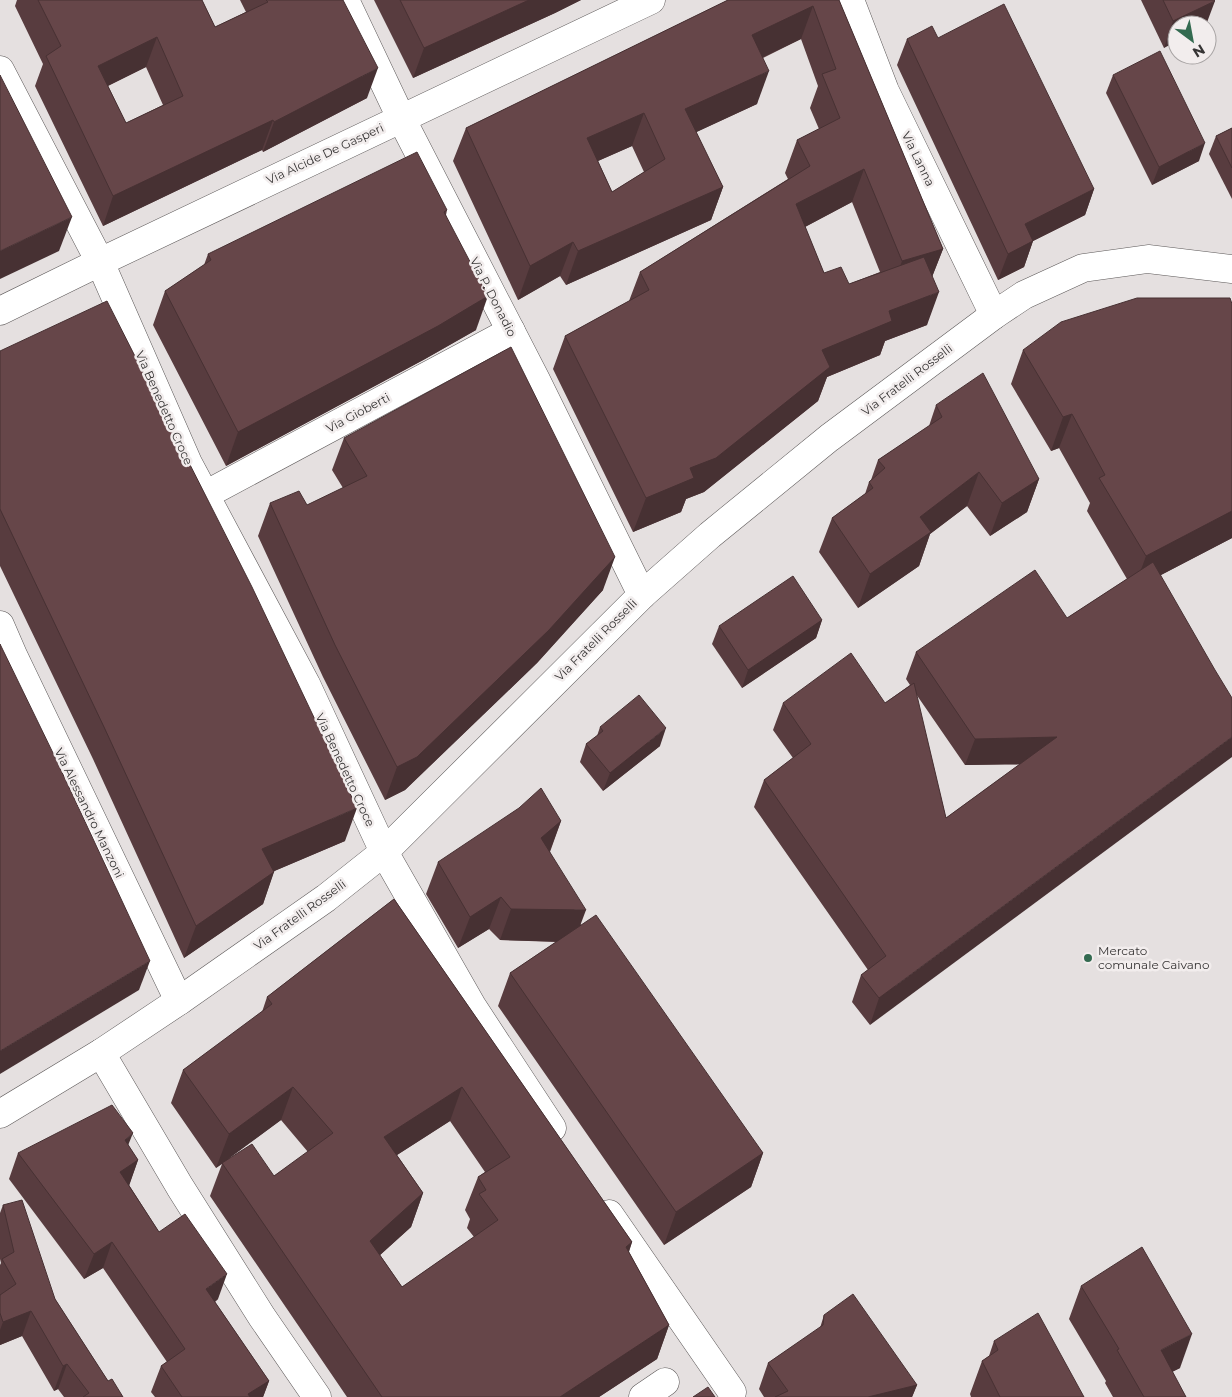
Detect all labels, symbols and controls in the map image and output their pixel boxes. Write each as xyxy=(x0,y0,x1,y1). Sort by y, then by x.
north arrow xyxy=(1167,15,1217,65)
text: N xyxy=(1189,40,1208,62)
street label: Via Alcide De Gasperi xyxy=(264,120,386,187)
street label: Via Lanna xyxy=(899,129,938,189)
street label: Via P. Donadio xyxy=(467,255,520,339)
street label: Via Fratelli Rosselli xyxy=(858,340,955,419)
street label: Via Benedetto Croce xyxy=(133,348,196,467)
street label: Via Gioberti xyxy=(323,389,392,436)
street label: Via Fratelli Rosselli xyxy=(551,595,640,684)
street label: Via Benedetto Croce xyxy=(313,711,378,829)
street label: Via Alessandro Manzoni xyxy=(51,745,127,880)
street label: Via Fratelli Rosselli xyxy=(251,876,349,953)
place label: Mercato comunale Caivano xyxy=(1098,943,1210,972)
marker: Mercato comunale Caivano xyxy=(1082,952,1094,964)

